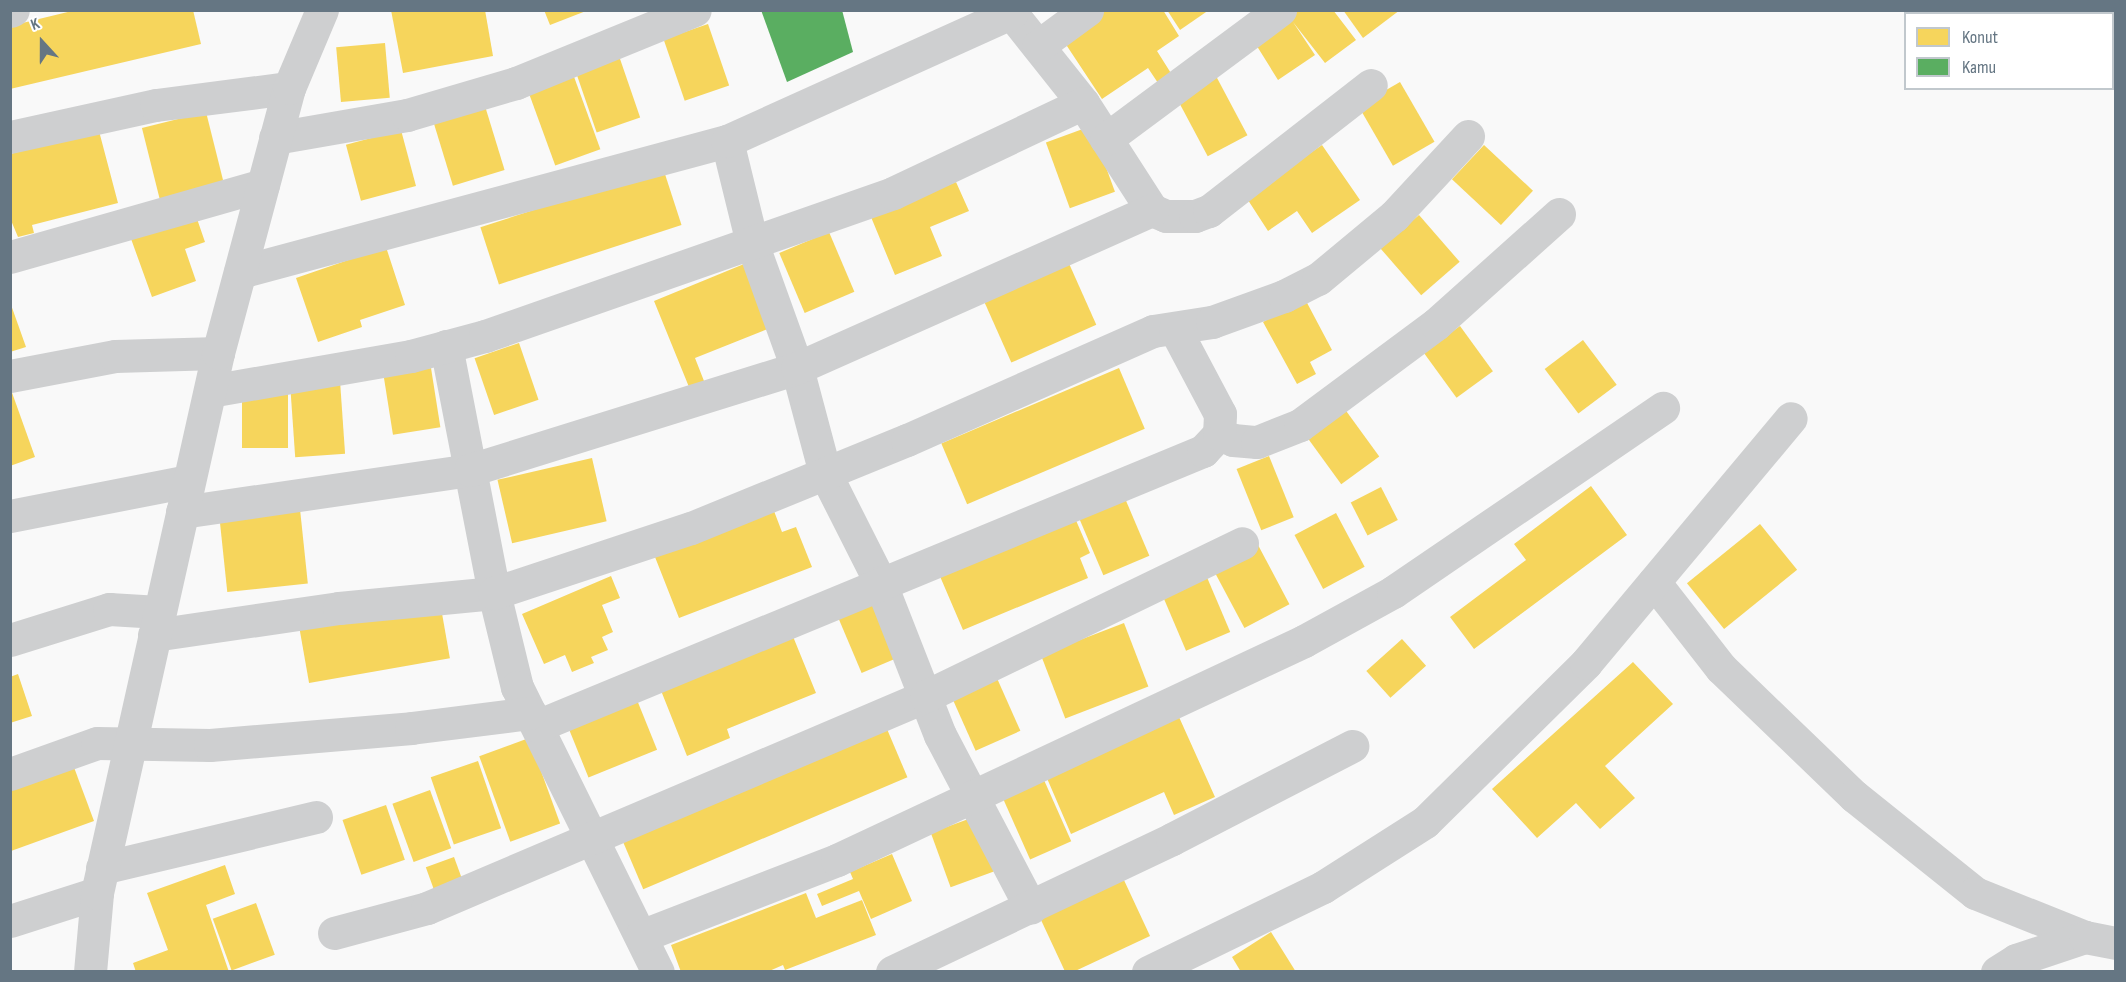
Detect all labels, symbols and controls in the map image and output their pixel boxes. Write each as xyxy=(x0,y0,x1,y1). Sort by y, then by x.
north arrow xyxy=(12,12,72,72)
legend xyxy=(1904,12,2114,90)
text: K xyxy=(28,14,42,35)
text: Konut xyxy=(1962,27,1998,48)
text: Kamu xyxy=(1962,57,1996,78)

